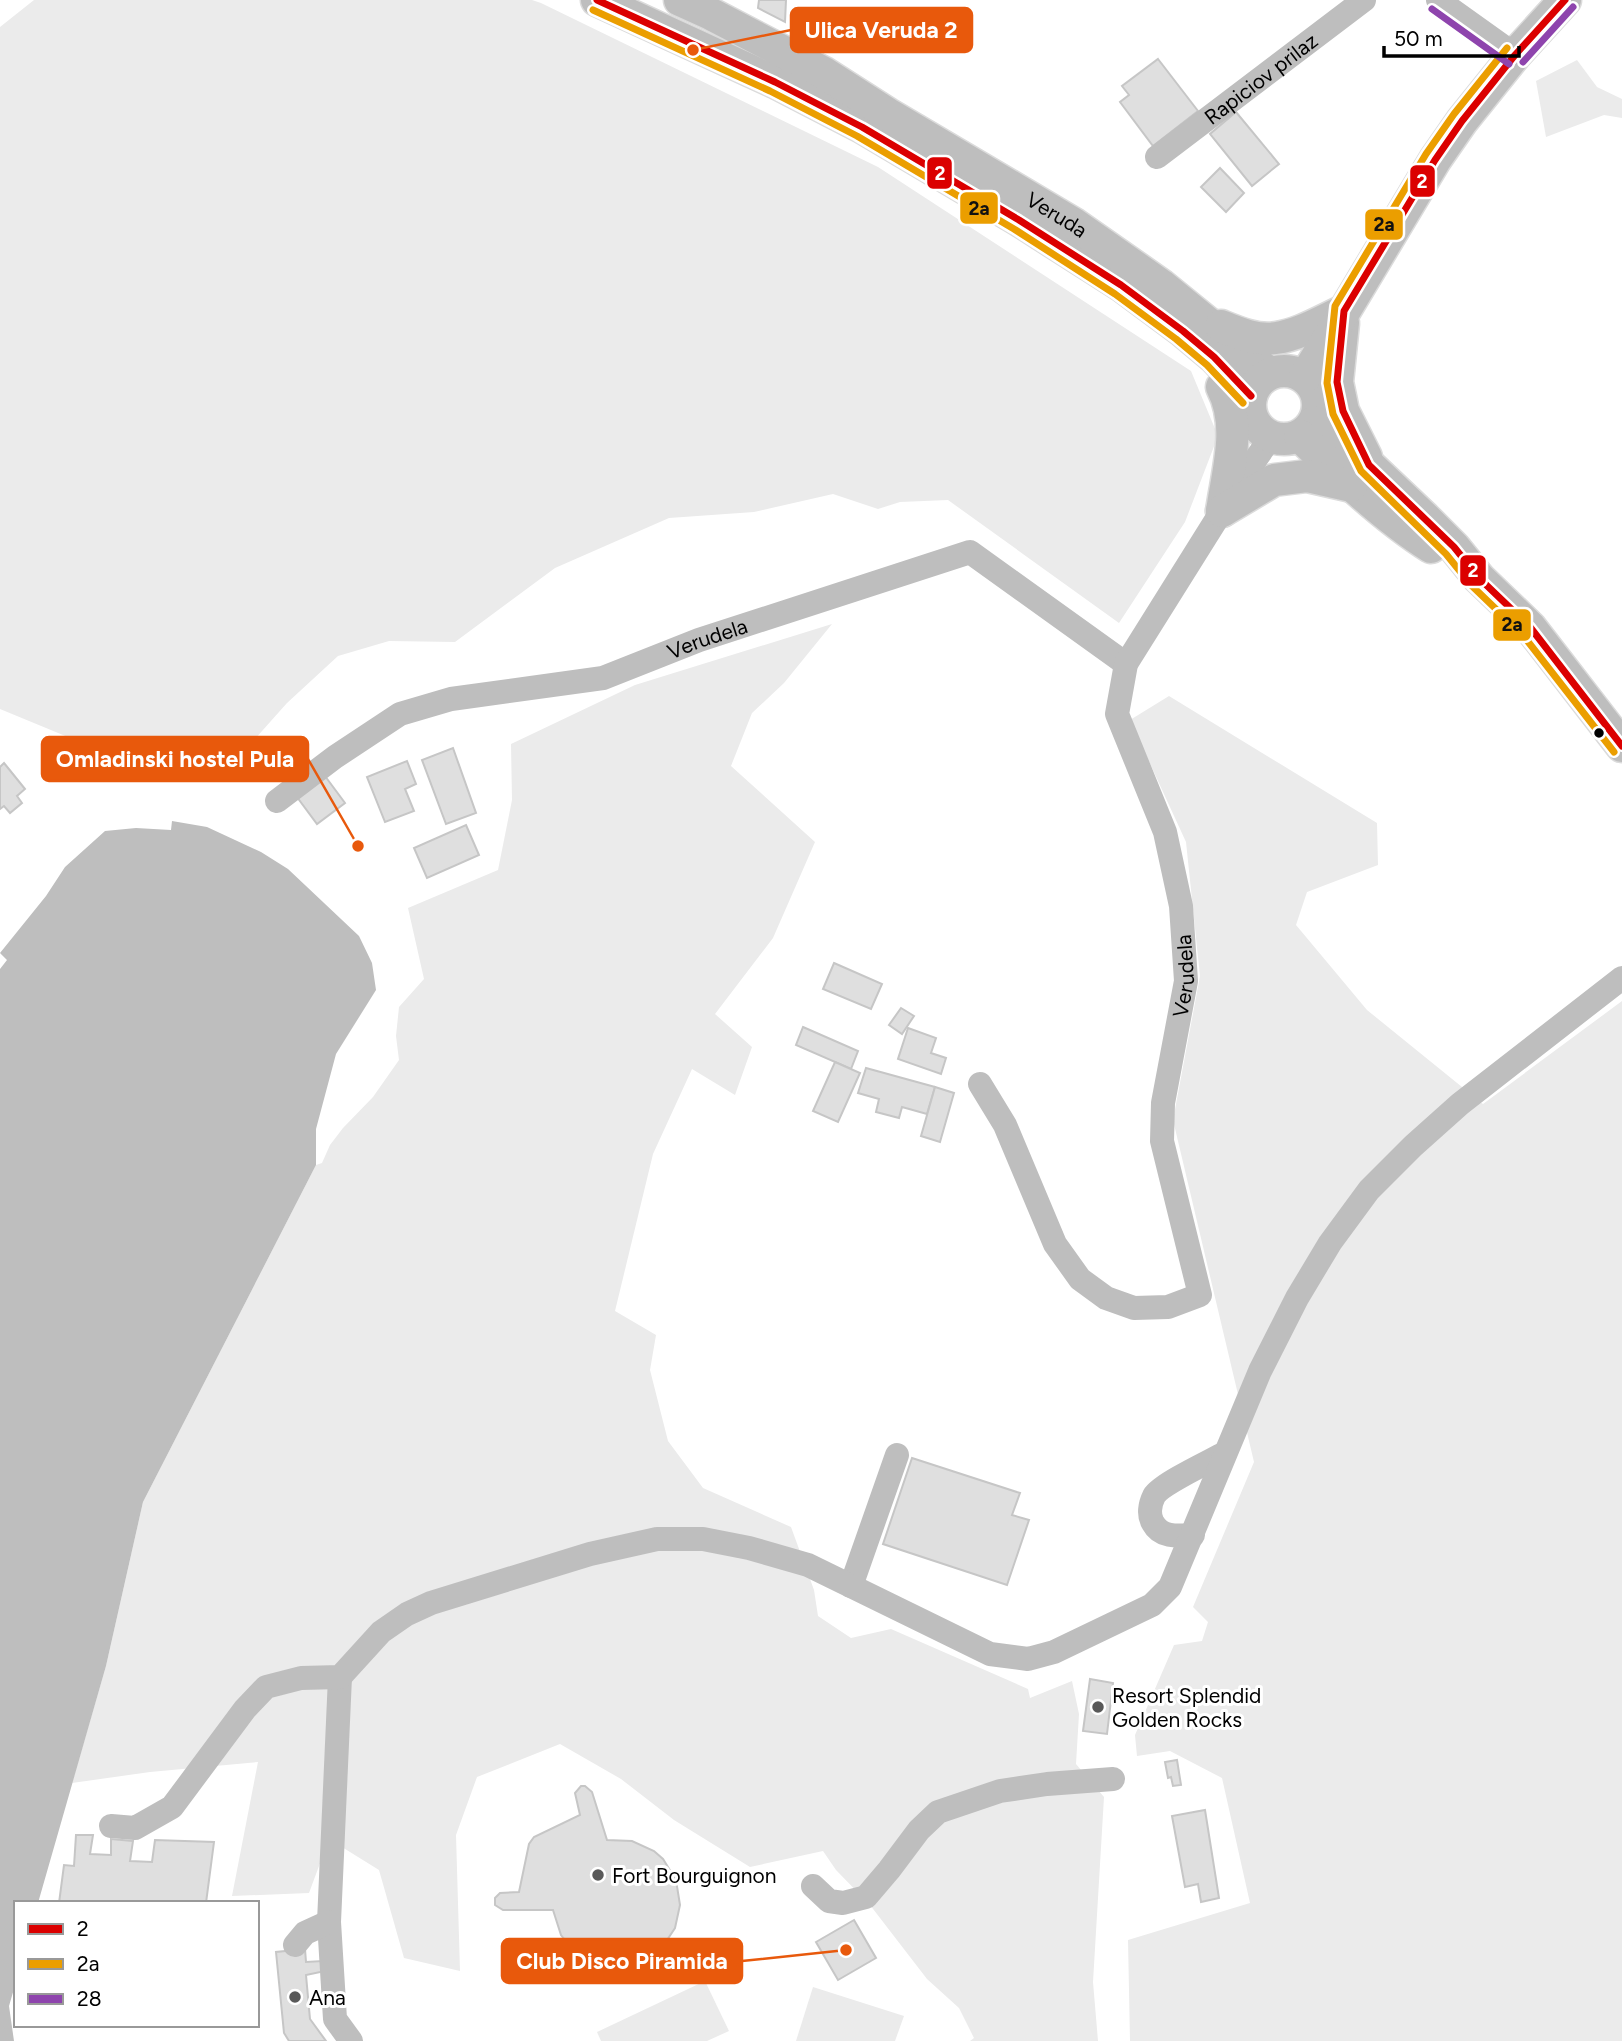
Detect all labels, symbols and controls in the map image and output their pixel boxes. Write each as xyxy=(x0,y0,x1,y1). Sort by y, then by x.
callout: Ulica Veruda 2 xyxy=(791,8,972,52)
scale bar xyxy=(1384,14,1519,58)
text: Ulica Veruda 2 xyxy=(804,16,958,44)
text: 50 m xyxy=(1394,26,1443,51)
street label: Rapiciov prilaz xyxy=(1199,28,1322,129)
line badge: 2 xyxy=(926,156,953,190)
text: 2 xyxy=(934,162,946,185)
line badge: 2 xyxy=(1409,164,1436,198)
text: 2 xyxy=(1416,170,1428,193)
street label: Veruda xyxy=(1022,186,1093,242)
line badge: 2a xyxy=(959,191,999,225)
text: 2a xyxy=(968,197,990,220)
line badge: 2a xyxy=(1364,208,1404,241)
text: 2a xyxy=(1373,213,1395,236)
line badge: 2 xyxy=(1459,554,1487,587)
text: 2 xyxy=(1467,559,1479,582)
line badge: 2a xyxy=(1492,608,1532,642)
street label: Verudela xyxy=(664,613,750,664)
text: 2a xyxy=(1501,613,1523,636)
unlabelled marker xyxy=(1592,726,1606,740)
callout: Omladinski hostel Pula xyxy=(42,737,308,781)
text: Omladinski hostel Pula xyxy=(56,745,294,773)
street label: Verudela xyxy=(1167,934,1199,1019)
place label: Resort Splendid Golden Rocks xyxy=(1112,1683,1261,1732)
marker: Resort Splendid Golden Rocks xyxy=(1090,1699,1106,1715)
place label: Fort Bourguignon xyxy=(612,1863,776,1888)
marker: Fort Bourguignon xyxy=(590,1867,606,1883)
legend xyxy=(14,1901,259,2027)
text: 2 xyxy=(77,1916,89,1941)
callout: Club Disco Piramida xyxy=(502,1939,742,1983)
text: Club Disco Piramida xyxy=(516,1947,728,1975)
text: 2a xyxy=(77,1951,99,1976)
place label: Ana xyxy=(309,1985,346,2010)
text: 28 xyxy=(77,1986,102,2011)
marker: Ana xyxy=(287,1989,303,2005)

